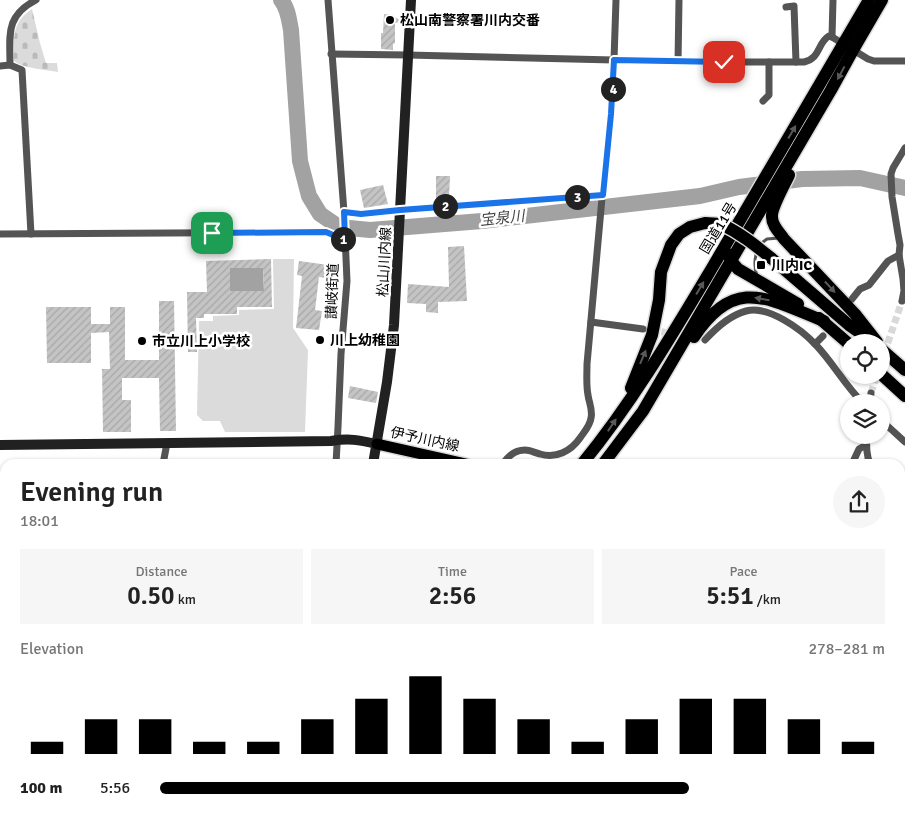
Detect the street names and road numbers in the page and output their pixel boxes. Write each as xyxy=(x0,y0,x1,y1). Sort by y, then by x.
street label: 国道11号 xyxy=(696,199,740,257)
street label: 松山川内線 xyxy=(374,227,395,297)
street label: 讃岐街道 xyxy=(323,263,342,319)
street label: 伊予川内線 xyxy=(389,424,461,455)

